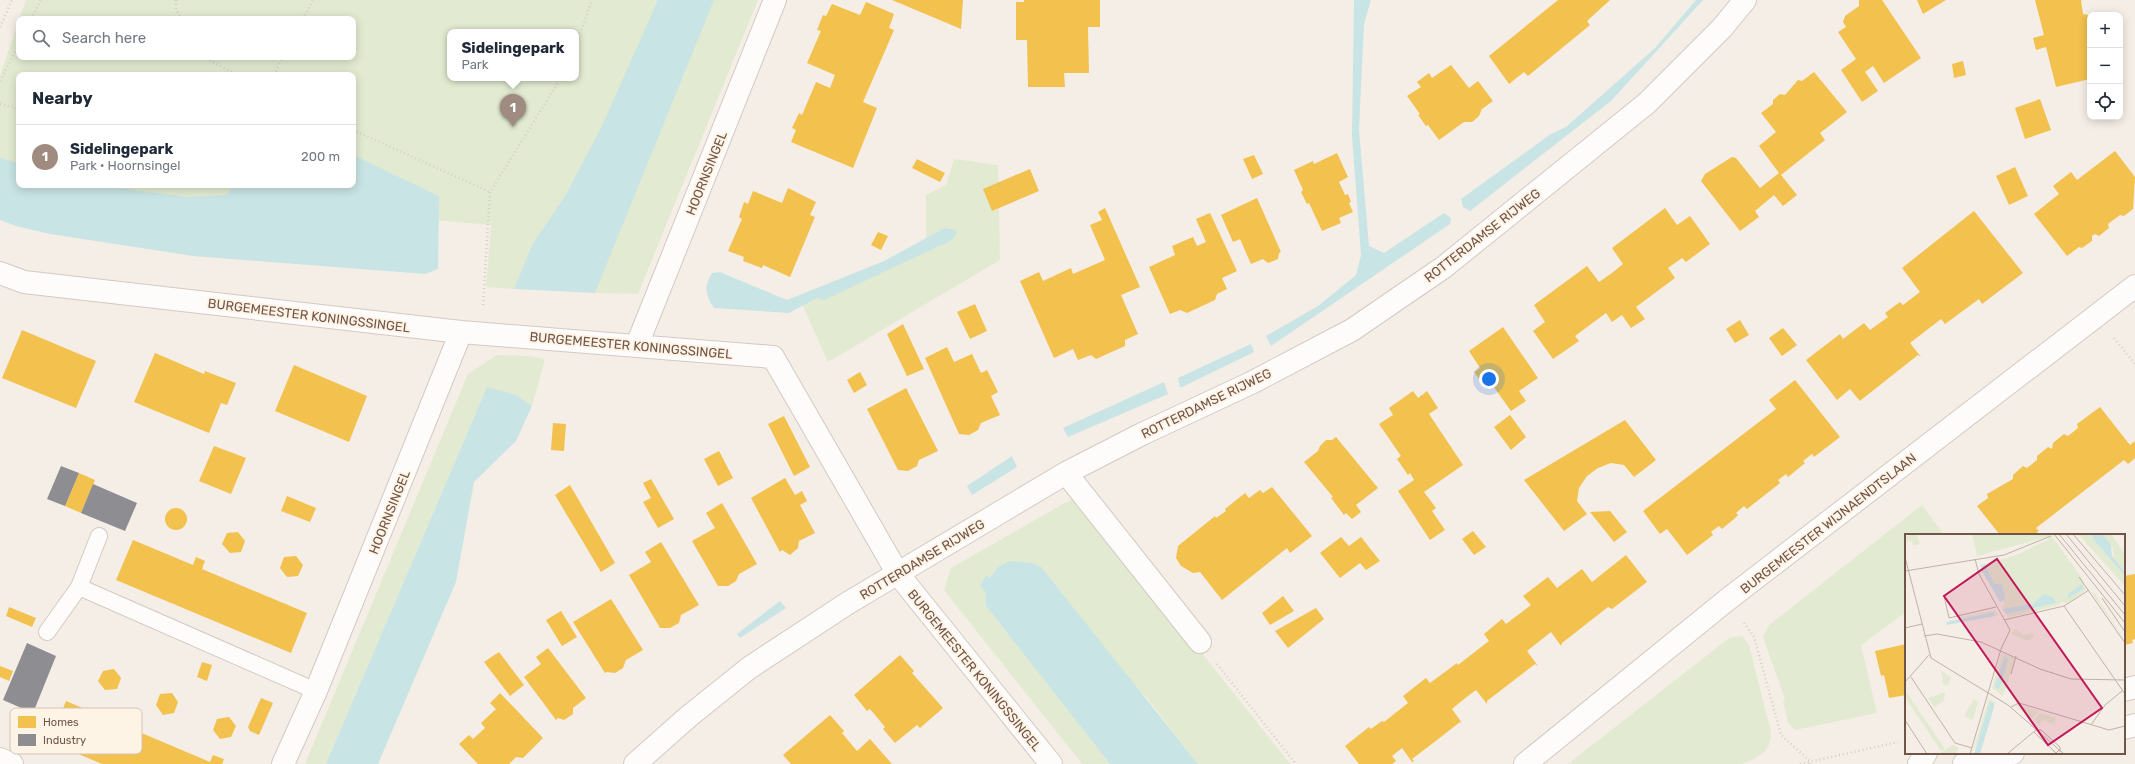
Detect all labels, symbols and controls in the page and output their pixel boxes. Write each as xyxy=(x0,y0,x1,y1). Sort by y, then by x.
map controls xyxy=(2087,12,2123,120)
button: + xyxy=(2087,12,2123,48)
search box xyxy=(16,16,356,60)
icon: search xyxy=(30,27,52,49)
text: Search here xyxy=(62,29,146,47)
popup xyxy=(447,29,579,81)
text: Sidelingepark xyxy=(461,39,565,57)
button: − xyxy=(2087,48,2123,84)
text: Park xyxy=(461,57,488,72)
button: locate xyxy=(2087,84,2123,120)
text: Nearby xyxy=(32,88,93,108)
pin: 1 xyxy=(500,94,526,127)
street label: HOORNSINGEL xyxy=(683,128,730,217)
text: Sidelingepark xyxy=(70,140,173,158)
text: 1 xyxy=(42,149,48,164)
text: 200 m xyxy=(301,149,340,164)
text: Park · Hoornsingel xyxy=(70,158,180,173)
street label: ROTTERDAMSE RIJWEG xyxy=(1421,185,1543,285)
street label: BURGEMEESTER KONINGSSINGEL xyxy=(207,296,412,335)
street label: BURGEMEESTER KONINGSSINGEL xyxy=(529,329,734,362)
street label: ROTTERDAMSE RIJWEG xyxy=(1139,365,1274,442)
your location xyxy=(1479,369,1499,389)
street label: BURGEMEESTER WIJNAENDTSLAAN xyxy=(1737,450,1919,597)
street label: HOORNSINGEL xyxy=(366,467,413,556)
street label: ROTTERDAMSE RIJWEG xyxy=(857,516,987,603)
inset map xyxy=(1905,534,2125,754)
street label: BURGEMEESTER KONINGSSINGEL xyxy=(905,586,1045,755)
legend xyxy=(10,708,142,754)
text: Homes xyxy=(43,716,79,729)
text: Industry xyxy=(43,734,86,747)

